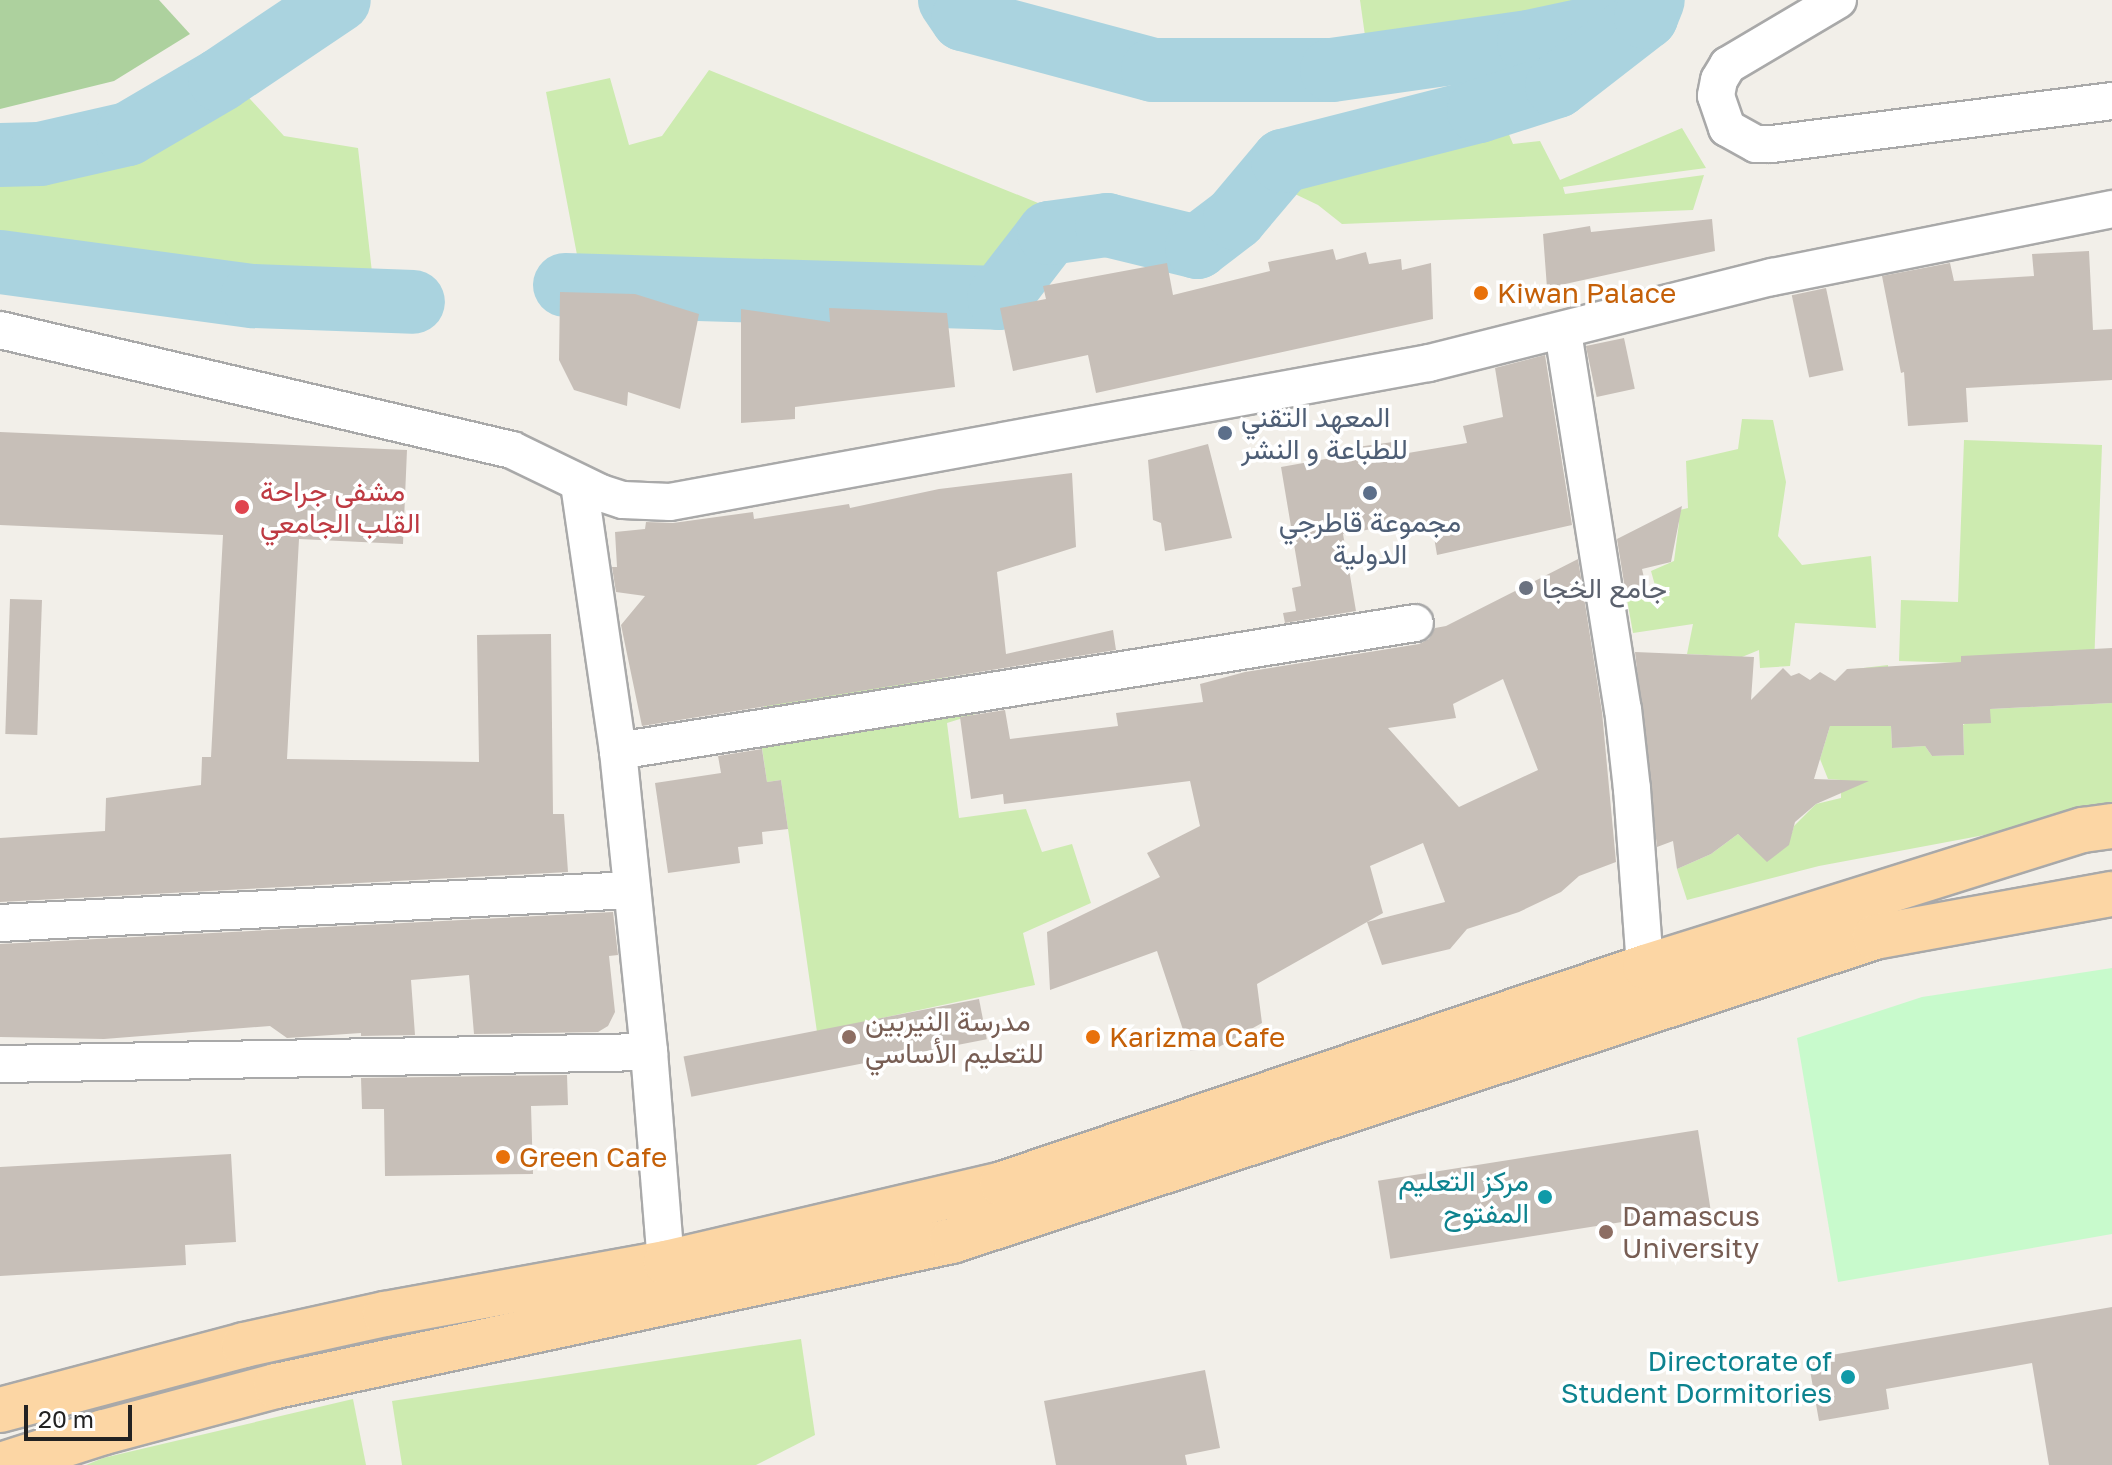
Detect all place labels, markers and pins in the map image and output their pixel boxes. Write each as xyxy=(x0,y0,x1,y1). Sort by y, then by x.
place label: Kiwan Palace xyxy=(1497,276,1676,310)
marker: Kiwan Palace xyxy=(1472,284,1490,302)
place label: المعهد التقني للطباعة و النشر xyxy=(1241,400,1408,466)
marker: المعهد التقني للطباعة و النشر xyxy=(1216,424,1234,442)
place label: مشفى جراحة القلب الجامعي xyxy=(260,474,421,540)
marker: مجموعة قاطرجي الدولية xyxy=(1361,484,1379,502)
marker: مشفى جراحة القلب الجامعي xyxy=(231,496,253,518)
place label: مجموعة قاطرجي الدولية xyxy=(1279,505,1461,571)
place label: جامع الخجا xyxy=(1542,571,1667,605)
marker: جامع الخجا xyxy=(1517,579,1535,597)
place label: مدرسة النيربين للتعليم الأساسي xyxy=(865,1004,1044,1070)
place label: Karizma Cafe xyxy=(1109,1020,1285,1054)
marker: مدرسة النيربين للتعليم الأساسي xyxy=(840,1028,858,1046)
marker: Karizma Cafe xyxy=(1084,1028,1102,1046)
place label: Green Cafe xyxy=(519,1140,667,1174)
marker: Green Cafe xyxy=(494,1148,512,1166)
place label: مركز التعليم المفتوح xyxy=(1398,1164,1529,1230)
marker: مركز التعليم المفتوح xyxy=(1536,1188,1554,1206)
place label: Damascus University xyxy=(1622,1199,1760,1265)
marker: Damascus University xyxy=(1597,1223,1615,1241)
place label: Directorate of Student Dormitories xyxy=(1561,1344,1832,1410)
marker: Directorate of Student Dormitories xyxy=(1839,1368,1857,1386)

